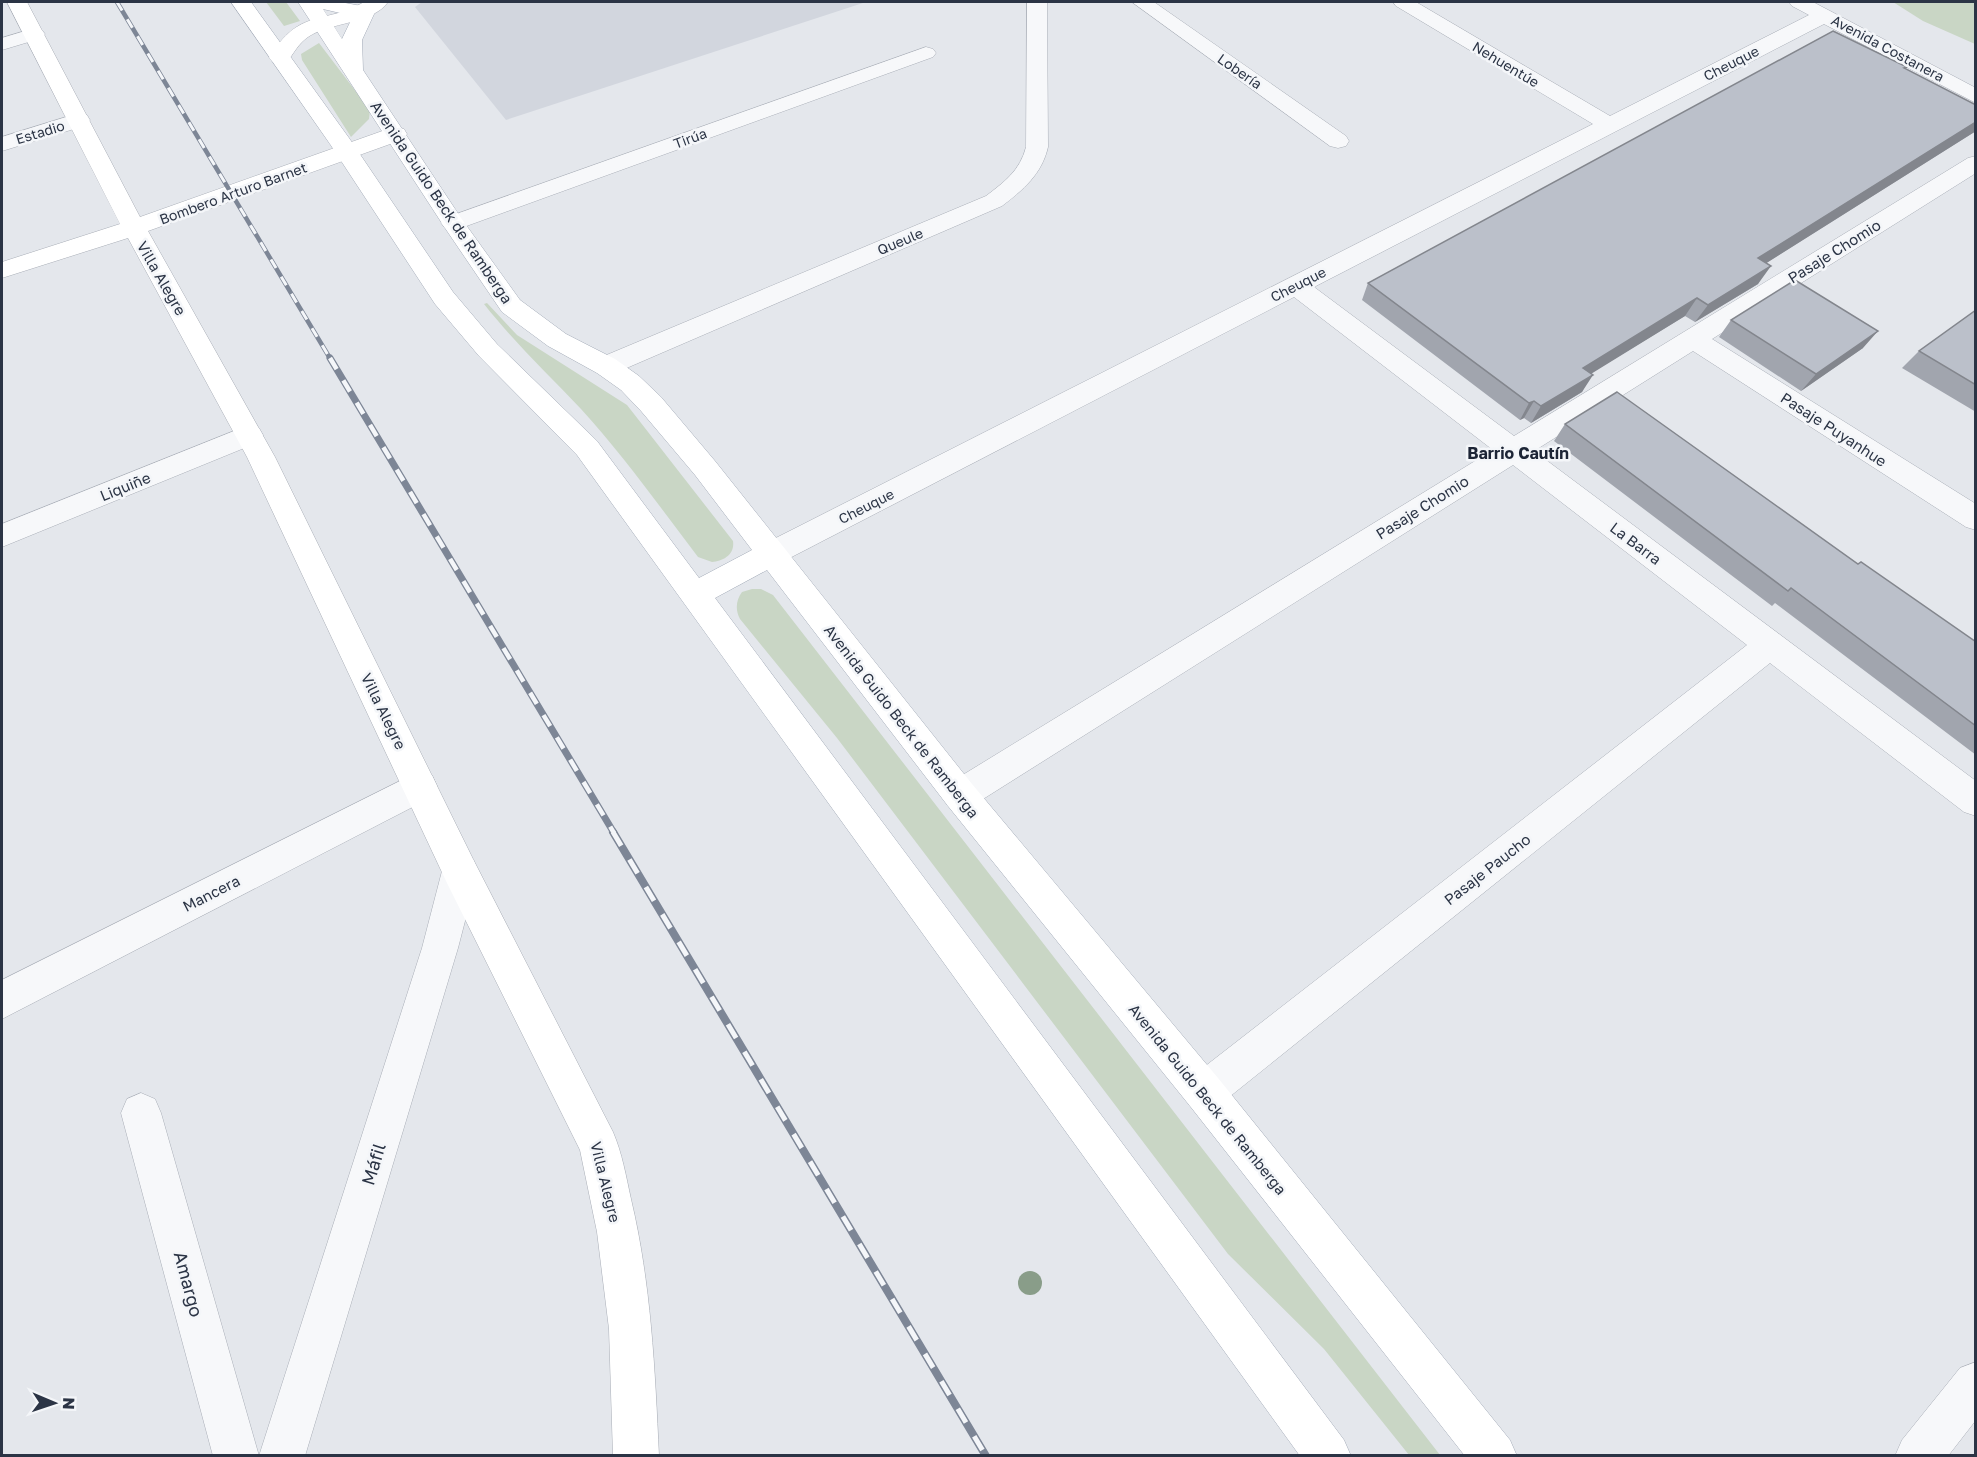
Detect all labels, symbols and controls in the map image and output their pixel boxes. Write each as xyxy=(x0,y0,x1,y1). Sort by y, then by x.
street label: Avenida Costanera xyxy=(1829,11,1947,85)
street label: Nehuentúe xyxy=(1470,37,1542,91)
street label: Cheuque xyxy=(1700,42,1762,84)
street label: Lobería xyxy=(1215,50,1265,92)
street label: Avenida Guido Beck de Ramberga xyxy=(367,97,517,307)
street label: Estadio xyxy=(13,117,67,147)
street label: Tirúa xyxy=(671,124,709,152)
street label: Bombero Arturo Barnet xyxy=(157,158,309,228)
street label: Pasaje Chomio xyxy=(1784,215,1884,287)
street label: Queule xyxy=(875,224,925,258)
street label: Villa Alegre xyxy=(134,238,191,319)
street label: Cheuque xyxy=(1267,263,1329,305)
street label: Pasaje Puyanhue xyxy=(1778,388,1891,470)
district label: Barrio Cautín xyxy=(1467,443,1569,463)
street label: Liquiñe xyxy=(97,468,153,504)
street label: Pasaje Chomio xyxy=(1372,471,1472,543)
street label: Cheuque xyxy=(835,485,897,527)
street label: La Barra xyxy=(1607,518,1665,568)
street label: Avenida Guido Beck de Ramberga xyxy=(821,621,983,821)
street label: Villa Alegre xyxy=(358,670,410,752)
street label: Pasaje Paucho xyxy=(1440,830,1534,908)
street label: Mancera xyxy=(179,871,243,915)
street label: Avenida Guido Beck de Ramberga xyxy=(1125,1000,1291,1198)
street label: Máfil xyxy=(356,1140,390,1188)
street label: Villa Alegre xyxy=(587,1140,625,1225)
street label: Amargo xyxy=(170,1249,208,1319)
north arrow xyxy=(24,1373,84,1433)
text: N xyxy=(59,1397,79,1410)

